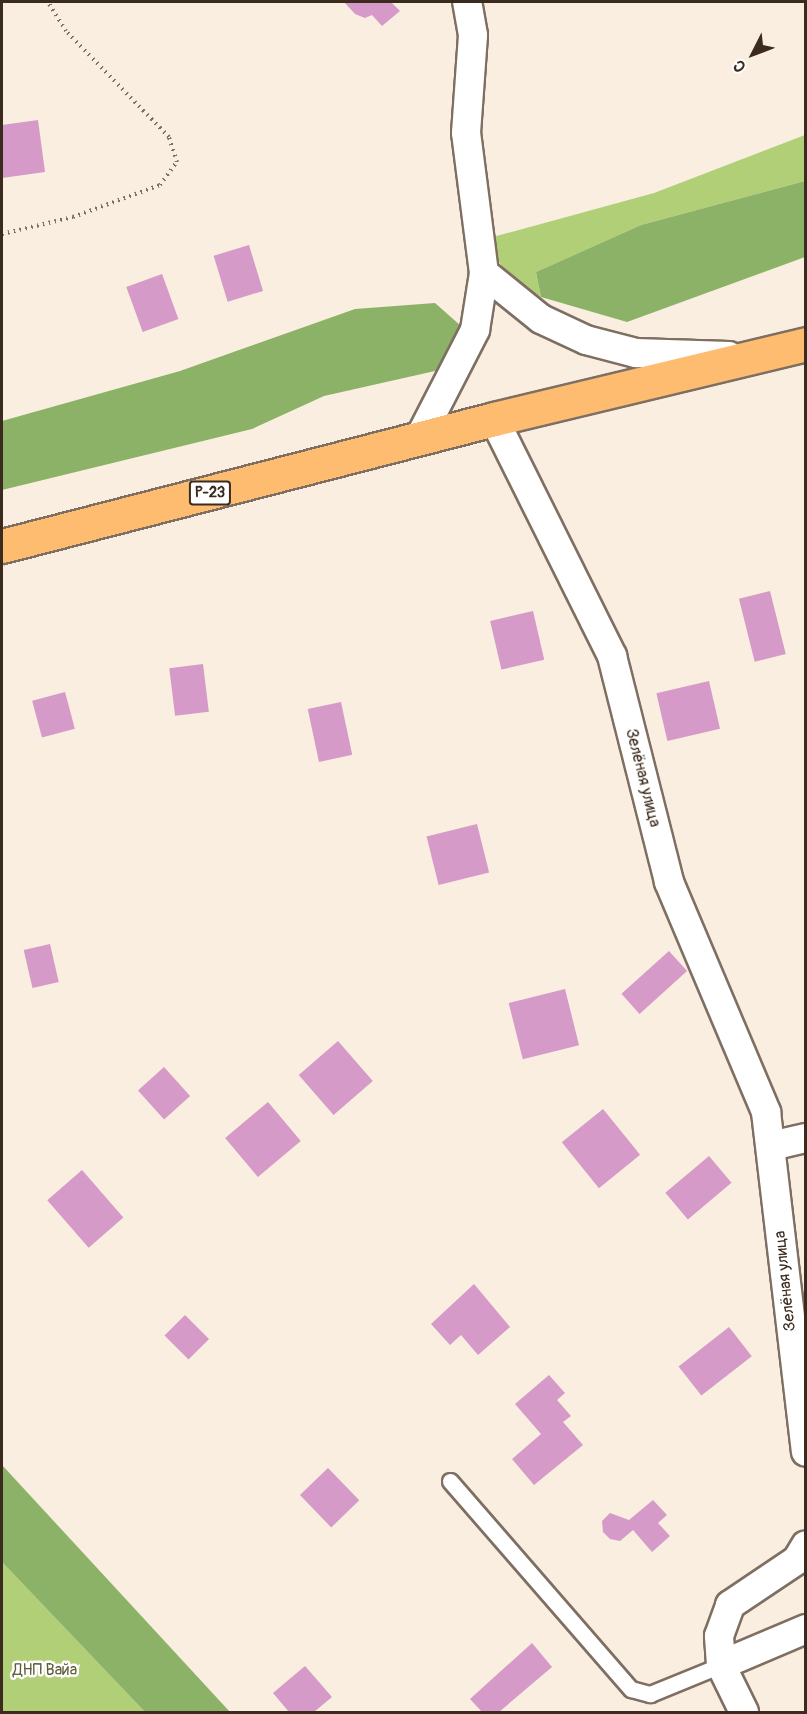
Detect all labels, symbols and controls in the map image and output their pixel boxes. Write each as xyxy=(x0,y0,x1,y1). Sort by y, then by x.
north arrow xyxy=(723,24,783,84)
text: С xyxy=(729,56,750,76)
road number: Р-23 xyxy=(188,481,232,505)
street label: Зелёная улица xyxy=(621,727,665,829)
street label: Зелёная улица xyxy=(770,1230,800,1332)
park label: ДНП Вайа xyxy=(13,1660,77,1680)

